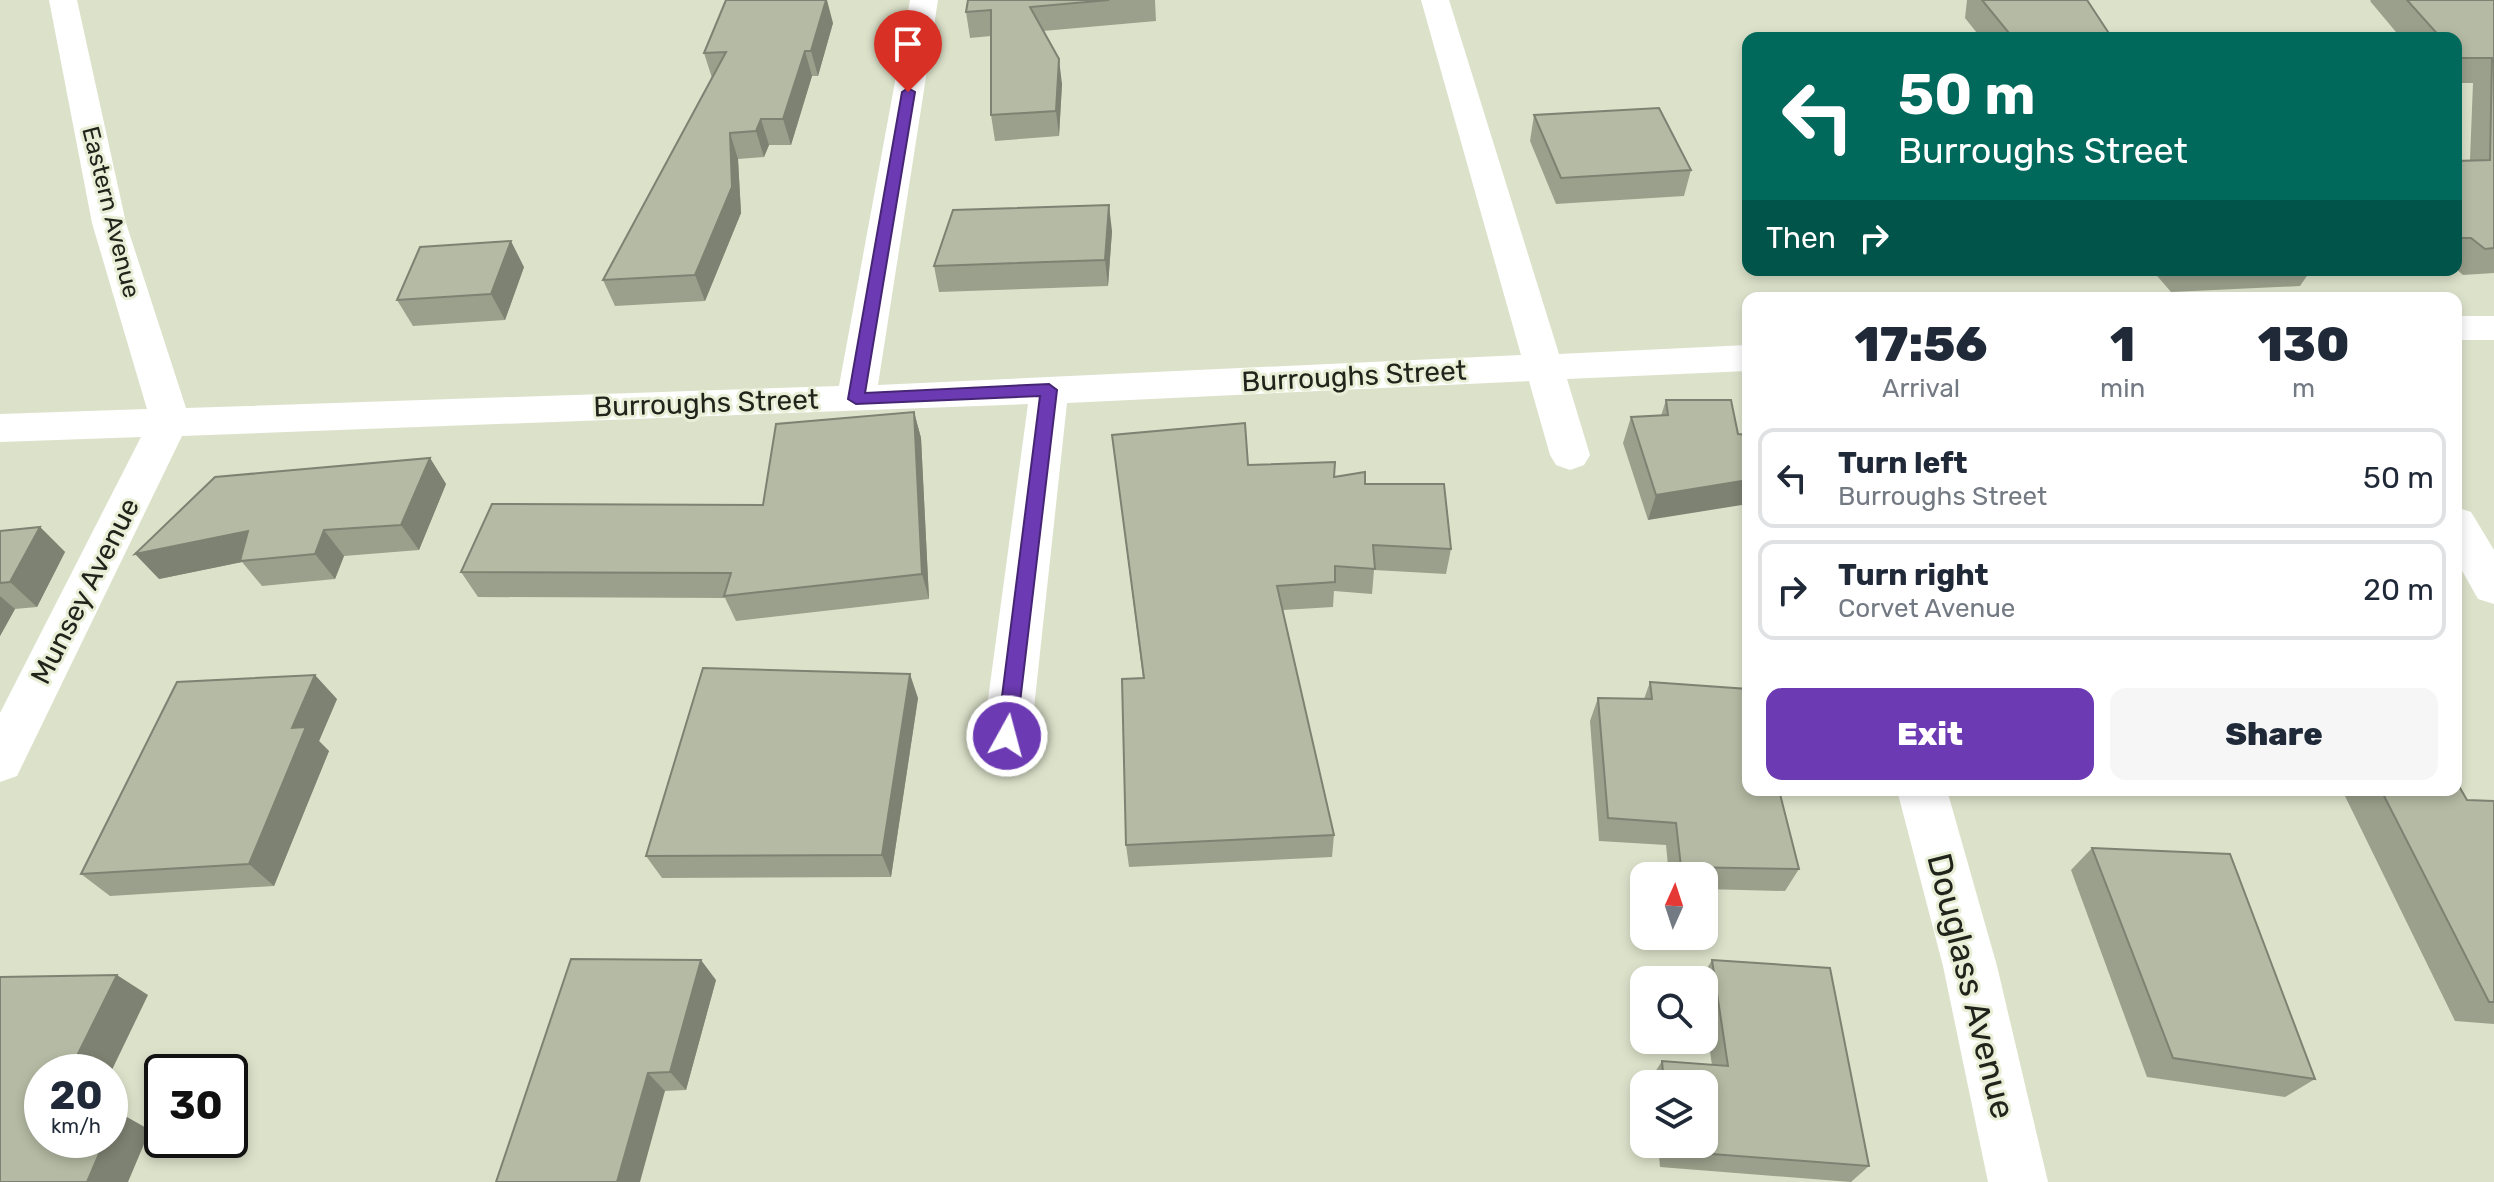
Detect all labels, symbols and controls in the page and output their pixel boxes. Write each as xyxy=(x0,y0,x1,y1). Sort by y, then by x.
pin xyxy=(874,10,942,92)
icon: arrive xyxy=(886,22,930,66)
text: 50 m xyxy=(1898,62,2035,128)
icon: left xyxy=(1766,64,1870,168)
street label: Eastern Avenue xyxy=(76,123,146,301)
text: Burroughs Street xyxy=(1898,129,2188,172)
icon: right xyxy=(1852,216,1896,260)
text: Then xyxy=(1766,220,1836,256)
text: 17:56 xyxy=(1855,316,1988,373)
text: 1 xyxy=(2110,316,2135,373)
text: 130 xyxy=(2258,316,2349,373)
street label: Burroughs Street xyxy=(1241,354,1467,398)
text: Arrival xyxy=(1882,373,1960,404)
text: min xyxy=(2100,373,2145,404)
text: m xyxy=(2292,373,2315,404)
street label: Burroughs Street xyxy=(593,383,819,423)
text: Turn left xyxy=(1838,445,1968,481)
icon: left xyxy=(1770,456,1814,500)
text: 50 m xyxy=(2363,460,2434,496)
text: Burroughs Street xyxy=(1838,481,2047,512)
street label: Munsey Avenue xyxy=(24,492,146,690)
text: Turn right xyxy=(1838,557,1989,593)
icon: right xyxy=(1770,568,1814,612)
text: 20 m xyxy=(2363,572,2434,608)
text: Corvet Avenue xyxy=(1838,593,2015,624)
button: Exit xyxy=(1766,688,2094,780)
button: Share xyxy=(2110,688,2438,780)
position arrow xyxy=(965,694,1049,778)
street label: Douglass Avenue xyxy=(1918,849,2024,1123)
north arrow xyxy=(1630,862,1718,950)
map controls xyxy=(1630,862,1718,1158)
button: search xyxy=(1630,966,1718,1054)
speed limit sign: 30 xyxy=(144,1054,248,1158)
button: layers xyxy=(1630,1070,1718,1158)
text: 20 xyxy=(49,1072,103,1119)
text: km/h xyxy=(51,1114,101,1138)

